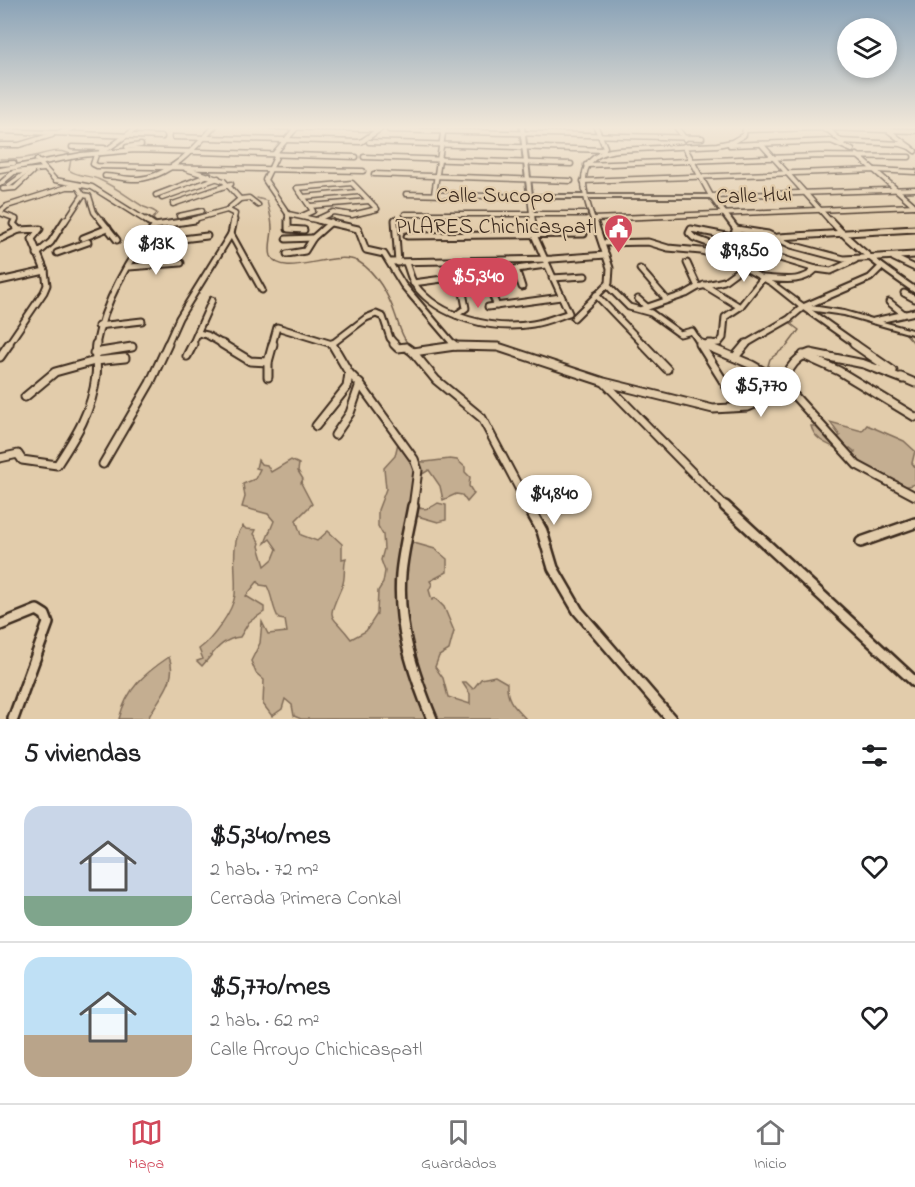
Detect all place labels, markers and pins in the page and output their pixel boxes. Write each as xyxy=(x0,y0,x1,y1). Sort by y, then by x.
place label: PILARES Chichicaspatl xyxy=(395,212,597,244)
public building icon: PILARES Chichicaspatl xyxy=(602,212,634,254)
pin: $13K xyxy=(120,225,192,276)
pin: $9,850 xyxy=(695,232,793,283)
pin: $5,340 xyxy=(429,258,527,309)
pin: $5,770 xyxy=(712,367,810,418)
pin: $4,840 xyxy=(505,475,603,526)

